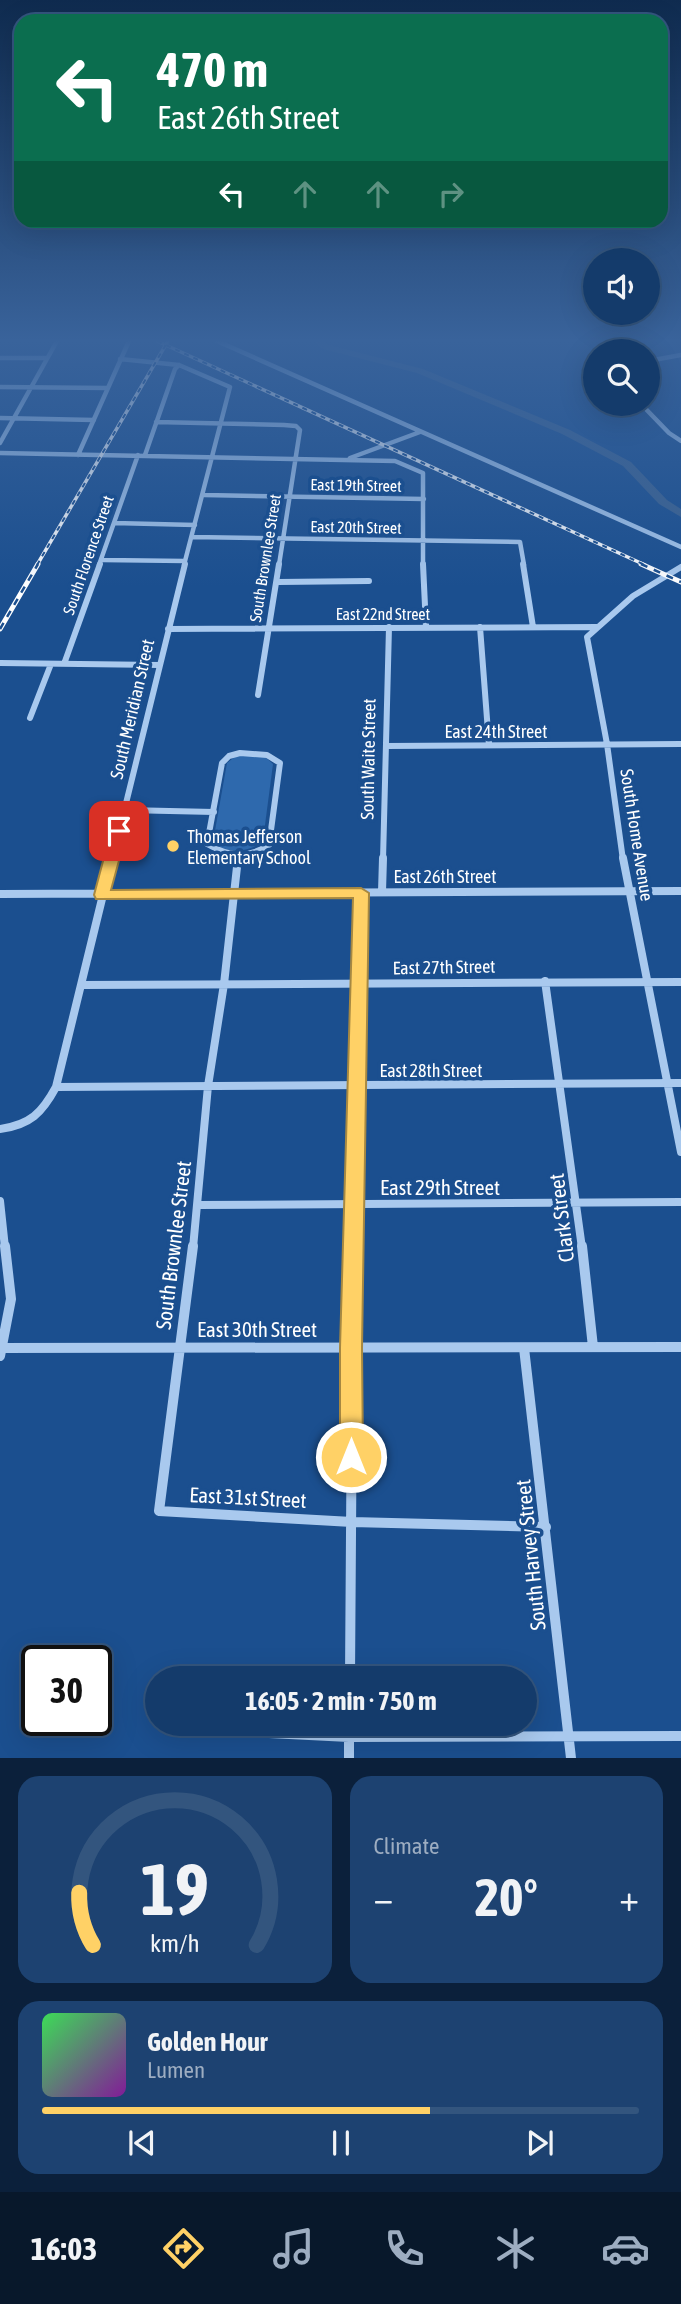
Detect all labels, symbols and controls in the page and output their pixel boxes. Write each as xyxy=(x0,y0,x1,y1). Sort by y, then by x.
text: 470 m xyxy=(157,41,268,97)
icon: left xyxy=(42,42,133,133)
text: East 26th Street xyxy=(157,99,340,136)
icon: left xyxy=(213,175,251,213)
icon: ahead xyxy=(286,175,324,213)
icon: ahead xyxy=(359,175,397,213)
icon: right xyxy=(432,175,470,213)
map controls xyxy=(583,248,660,416)
button: sound xyxy=(583,248,660,325)
button: search xyxy=(583,339,660,416)
street label: East 19th Street xyxy=(310,475,402,495)
street label: South Brownlee Street xyxy=(246,492,284,623)
street label: South Florence Street xyxy=(59,493,117,617)
street label: East 20th Street xyxy=(310,517,402,537)
street label: East 22nd Street xyxy=(336,605,431,623)
street label: South Meridian Street xyxy=(106,637,158,781)
street label: South Waite Street xyxy=(356,698,380,820)
street label: East 24th Street xyxy=(445,721,547,742)
street label: South Home Avenue xyxy=(616,767,658,903)
pin xyxy=(89,801,149,861)
icon: arrive xyxy=(100,812,138,850)
place label: Thomas Jefferson Elementary School xyxy=(187,826,311,868)
marker: Thomas Jefferson Elementary School xyxy=(165,838,181,854)
street label: East 26th Street xyxy=(394,866,496,887)
street label: East 27th Street xyxy=(392,956,496,978)
street label: East 28th Street xyxy=(380,1060,482,1081)
street label: South Brownlee Street xyxy=(151,1159,195,1331)
street label: Clark Street xyxy=(544,1172,578,1264)
street label: East 29th Street xyxy=(380,1175,500,1199)
street label: East 30th Street xyxy=(197,1317,317,1341)
position arrow xyxy=(314,1420,388,1494)
street label: South Harvey Street xyxy=(510,1478,550,1632)
street label: East 31st Street xyxy=(189,1482,307,1512)
speed limit sign: 30 xyxy=(21,1645,112,1736)
text: 16:05 · 2 min · 750 m xyxy=(245,1686,437,1716)
text: Climate xyxy=(374,1833,439,1859)
text: 19 xyxy=(141,1848,209,1931)
text: 20° xyxy=(475,1867,538,1927)
text: − xyxy=(374,1876,393,1919)
text: + xyxy=(619,1876,639,1919)
text: km/h xyxy=(150,1929,200,1957)
text: Golden Hour xyxy=(147,2027,267,2057)
text: Lumen xyxy=(147,2057,205,2083)
icon: previous xyxy=(123,2124,161,2162)
icon: pause xyxy=(322,2124,360,2162)
icon: next xyxy=(521,2124,559,2162)
icon: directions xyxy=(159,2224,208,2273)
icon: music xyxy=(269,2224,318,2273)
icon: phone xyxy=(380,2224,429,2273)
icon: climate xyxy=(491,2224,540,2273)
icon: car xyxy=(601,2224,650,2273)
text: 16:03 xyxy=(31,2230,97,2267)

